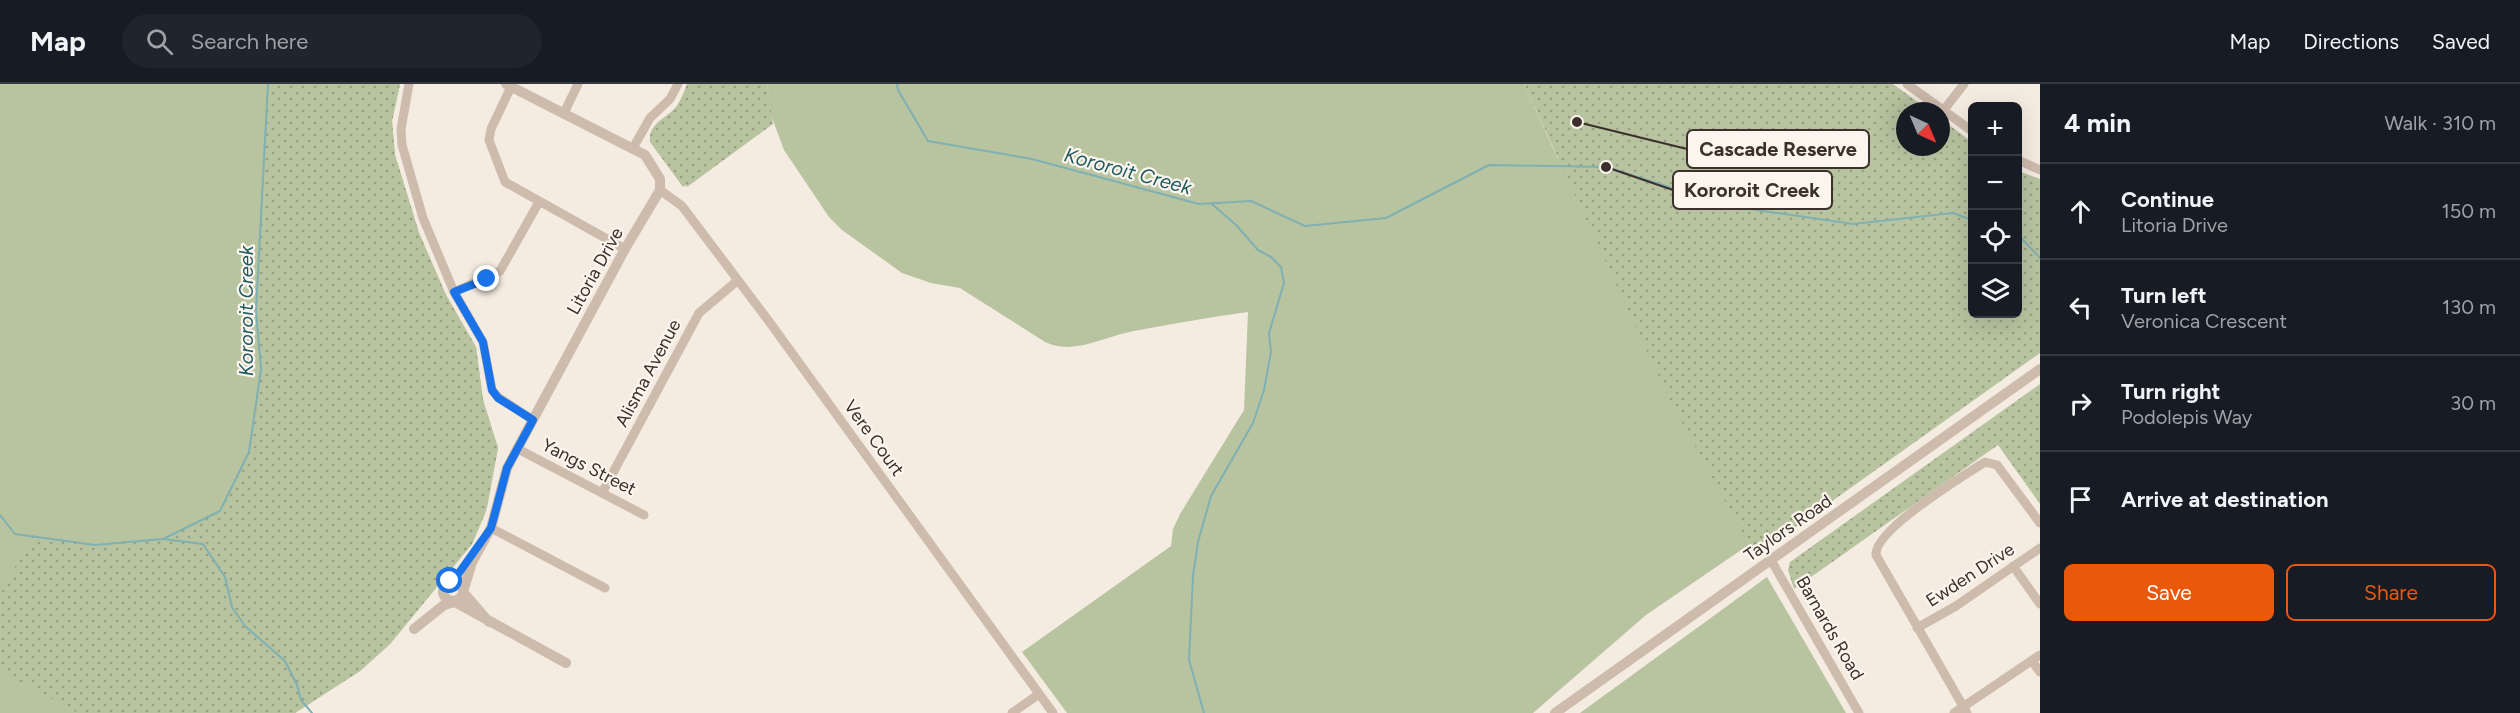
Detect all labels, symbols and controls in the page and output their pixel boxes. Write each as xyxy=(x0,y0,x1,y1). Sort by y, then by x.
search box xyxy=(122,14,542,68)
text: Map xyxy=(30,24,86,58)
icon: search xyxy=(143,25,176,58)
text: Search here xyxy=(191,28,308,55)
text: Map xyxy=(2229,29,2270,54)
text: Directions xyxy=(2303,29,2399,54)
text: Saved xyxy=(2432,29,2490,54)
north arrow xyxy=(1896,102,1950,156)
map controls xyxy=(1968,102,2022,318)
button: + xyxy=(1968,102,2022,156)
text: 4 min xyxy=(2064,107,2131,139)
text: Walk · 310 m xyxy=(2384,111,2496,135)
callout: Cascade Reserve xyxy=(1687,130,1869,168)
text: Cascade Reserve xyxy=(1699,137,1857,161)
water label: Kororoit Creek xyxy=(1062,143,1195,200)
button: − xyxy=(1968,156,2022,210)
callout: Kororoit Creek xyxy=(1673,171,1832,209)
text: Kororoit Creek xyxy=(1684,178,1820,202)
text: Continue xyxy=(2121,186,2214,213)
icon: ahead xyxy=(2064,195,2097,228)
text: 150 m xyxy=(2441,199,2496,223)
button: locate xyxy=(1968,210,2022,264)
text: Litoria Drive xyxy=(2121,213,2228,237)
street label: Litoria Drive xyxy=(562,223,628,318)
water label: Kororoit Creek xyxy=(234,244,258,376)
button: layers xyxy=(1968,264,2022,318)
route end xyxy=(473,265,499,291)
text: Turn left xyxy=(2121,282,2207,309)
icon: left xyxy=(2064,291,2097,324)
text: 130 m xyxy=(2442,295,2496,319)
text: Veronica Crescent xyxy=(2121,309,2287,333)
street label: Alisma Avenue xyxy=(610,315,686,430)
text: Turn right xyxy=(2121,378,2220,405)
icon: right xyxy=(2064,387,2097,420)
text: 30 m xyxy=(2450,391,2496,415)
street label: Vere Court xyxy=(839,396,909,480)
text: Podolepis Way xyxy=(2121,405,2252,429)
street label: Yangs Street xyxy=(538,434,640,500)
icon: arrive xyxy=(2064,483,2097,516)
text: Arrive at destination xyxy=(2121,486,2329,513)
street label: Taylors Road xyxy=(1740,490,1836,566)
street label: Ewden Drive xyxy=(1922,538,2019,612)
button: Save xyxy=(2064,564,2274,621)
button: Share xyxy=(2286,564,2496,621)
route start xyxy=(436,567,462,593)
street label: Barnards Road xyxy=(1791,572,1869,684)

